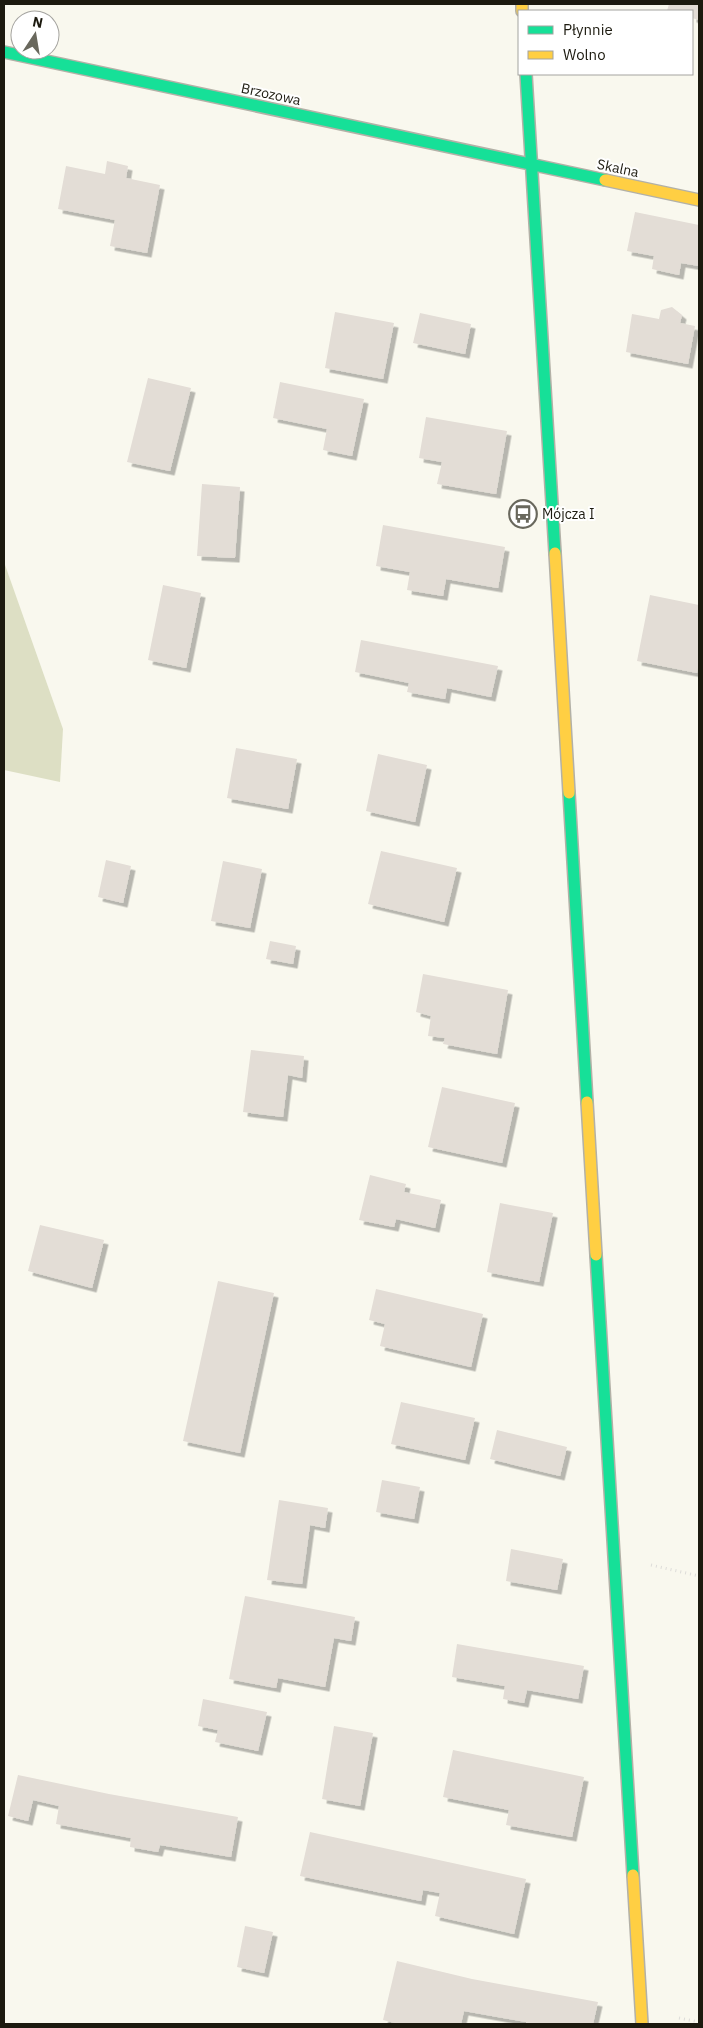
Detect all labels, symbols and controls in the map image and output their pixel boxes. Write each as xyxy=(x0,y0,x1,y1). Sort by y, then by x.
north arrow xyxy=(10,10,60,60)
legend xyxy=(518,10,693,75)
text: N xyxy=(31,12,45,32)
text: Płynnie xyxy=(563,20,613,39)
text: Wolno xyxy=(563,45,606,64)
street label: Brzozowa xyxy=(239,79,303,109)
street label: Skalna xyxy=(596,155,641,181)
bus stop icon: Mójcza I xyxy=(508,499,538,529)
place label: Mójcza I xyxy=(542,505,595,523)

